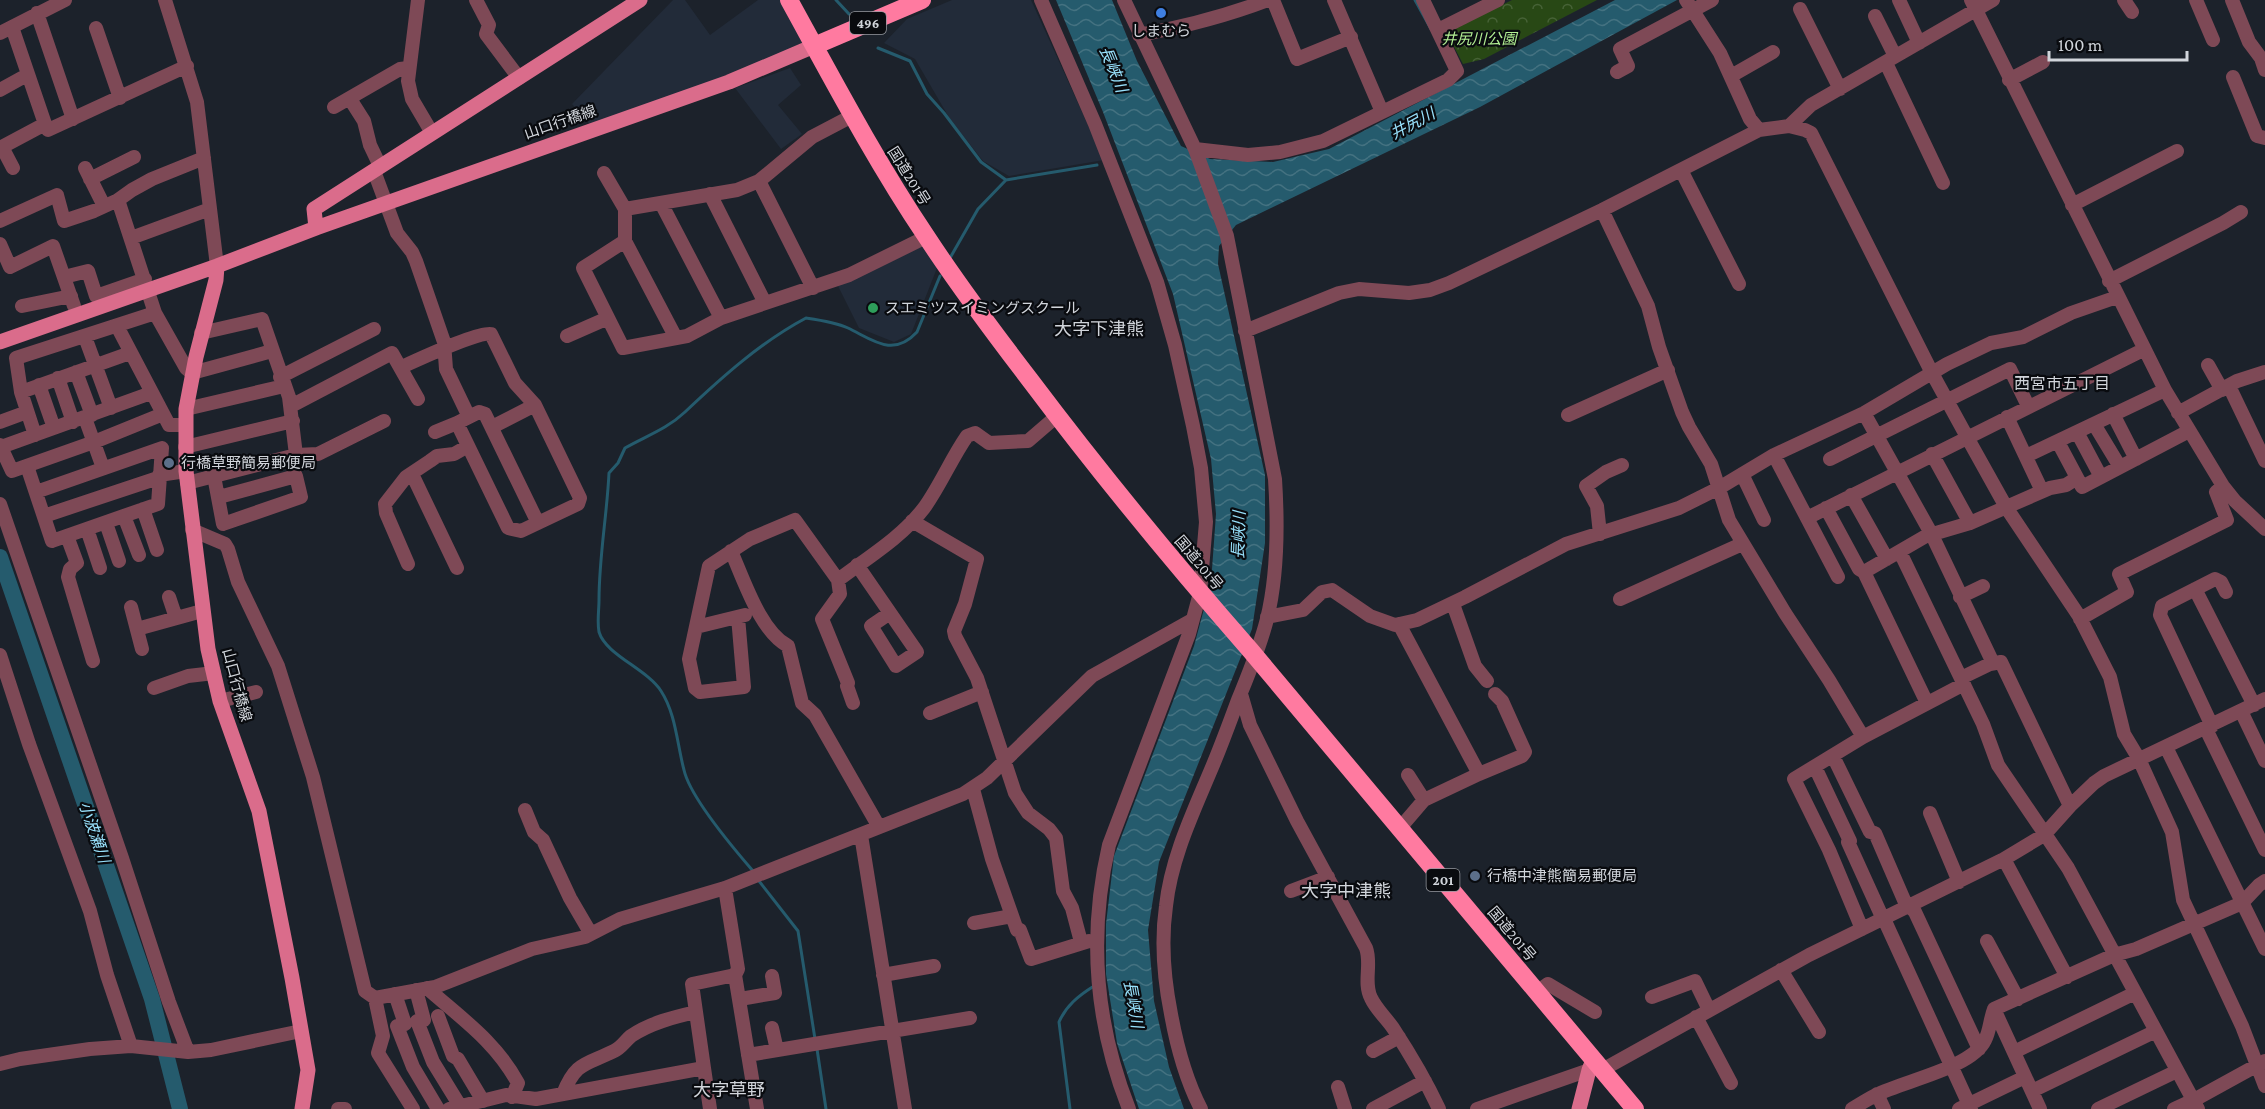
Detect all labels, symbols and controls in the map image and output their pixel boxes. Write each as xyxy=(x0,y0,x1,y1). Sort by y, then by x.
marker: しまむら xyxy=(1154,6,1168,20)
road number: 496 xyxy=(850,12,886,34)
place label: しまむら xyxy=(1131,23,1191,39)
scale bar xyxy=(2049,24,2187,62)
park label: 井尻川公園 xyxy=(1441,31,1518,47)
text: 100 m xyxy=(2058,35,2103,55)
water label: 長峡川 xyxy=(1097,44,1131,96)
street label: 山口行橋線 xyxy=(522,102,598,142)
water label: 井尻川 xyxy=(1387,104,1439,142)
street label: 国道201号 xyxy=(885,144,933,208)
place label: スエミツスイミングスクール xyxy=(885,300,1080,316)
marker: スエミツスイミングスクール xyxy=(866,301,880,315)
district label: 大字下津熊 xyxy=(1054,319,1144,339)
district label: 西宮市五丁目 xyxy=(2014,375,2110,392)
place label: 行橋草野簡易郵便局 xyxy=(181,455,316,471)
marker: 行橋草野簡易郵便局 xyxy=(162,456,176,470)
water label: 長峡川 xyxy=(1229,509,1248,559)
street label: 国道201号 xyxy=(1172,533,1226,593)
street label: 山口行橋線 xyxy=(220,647,254,723)
water label: 小波瀬川 xyxy=(76,799,114,867)
place label: 行橋中津熊簡易郵便局 xyxy=(1487,868,1637,884)
road number: 201 xyxy=(1426,869,1460,891)
marker: 行橋中津熊簡易郵便局 xyxy=(1468,869,1482,883)
district label: 大字中津熊 xyxy=(1301,881,1391,901)
street label: 国道201号 xyxy=(1485,904,1539,964)
water label: 長峡川 xyxy=(1121,979,1146,1031)
district label: 大字草野 xyxy=(693,1080,765,1100)

